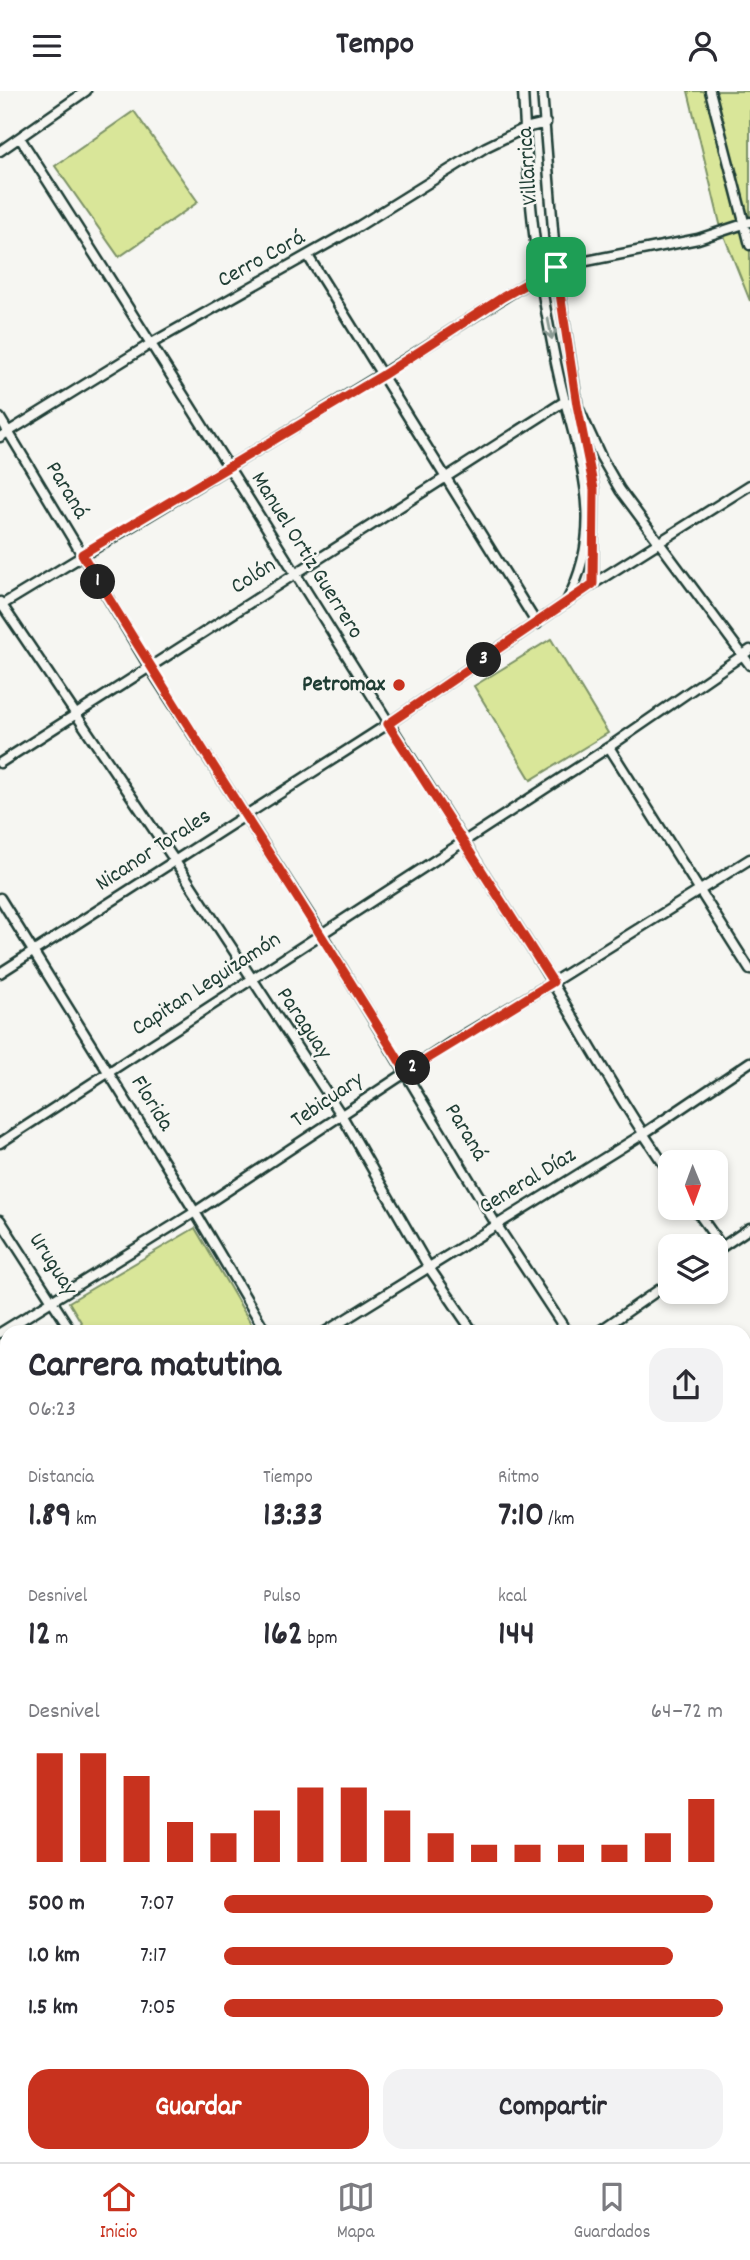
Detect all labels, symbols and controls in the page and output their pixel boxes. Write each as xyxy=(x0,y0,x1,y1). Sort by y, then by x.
text: Tempo xyxy=(336,23,414,69)
icon: menu xyxy=(28,27,66,65)
icon: person xyxy=(684,27,722,65)
street label: Villarrica xyxy=(510,125,548,206)
street label: Cerro Corá xyxy=(212,222,312,298)
pin xyxy=(526,237,586,297)
icon: arrive xyxy=(537,248,575,286)
one-way arrow xyxy=(544,317,557,340)
street label: Paraná xyxy=(36,456,97,527)
street label: Manuel Ortiz Guerrero xyxy=(241,466,371,646)
street label: Colón xyxy=(225,550,283,604)
pin: 1 xyxy=(80,565,116,599)
text: 1 xyxy=(95,568,100,595)
pin: 3 xyxy=(466,643,502,677)
text: 3 xyxy=(479,646,488,673)
place label: Petromax xyxy=(302,669,385,702)
marker: Petromax xyxy=(391,677,407,693)
street label: Nicanor Torales xyxy=(90,801,218,901)
street label: Capitan Leguizamón xyxy=(126,924,288,1046)
street label: Paraguay xyxy=(267,981,340,1067)
pin: 2 xyxy=(396,1051,430,1086)
text: 2 xyxy=(408,1054,417,1081)
street label: Tebicuary xyxy=(285,1064,371,1137)
street label: Florida xyxy=(121,1070,182,1139)
street label: Paraná xyxy=(435,1098,496,1169)
street label: General Díaz xyxy=(473,1140,583,1224)
north arrow xyxy=(658,1150,728,1220)
map controls xyxy=(658,1150,728,1304)
street label: Uruguay xyxy=(19,1227,85,1304)
button: layers xyxy=(658,1234,728,1304)
text: Carrera matutina xyxy=(28,1340,281,1395)
button: share xyxy=(649,1348,723,1422)
text: 06:23 xyxy=(28,1394,76,1427)
text: Distancia xyxy=(28,1465,94,1492)
text: Tiempo xyxy=(263,1465,313,1492)
text: Ritmo xyxy=(498,1465,539,1492)
text: 1.89 xyxy=(28,1492,72,1542)
text: 13:33 xyxy=(263,1492,323,1542)
text: 7:10 xyxy=(498,1492,544,1542)
text: km xyxy=(72,1507,97,1534)
text: /km xyxy=(544,1507,575,1534)
text: Desnivel xyxy=(28,1584,87,1611)
text: Pulso xyxy=(263,1584,301,1611)
text: kcal xyxy=(498,1584,527,1611)
text: 12 xyxy=(28,1611,51,1661)
text: 162 xyxy=(263,1611,303,1661)
text: 144 xyxy=(498,1611,535,1661)
text: m xyxy=(51,1626,68,1653)
text: bpm xyxy=(303,1626,338,1653)
text: Desnivel xyxy=(28,1696,100,1729)
text: 64–72 m xyxy=(651,1696,723,1729)
text: 500 m xyxy=(28,1888,85,1921)
text: 7:07 xyxy=(140,1888,174,1921)
text: 1.0 km xyxy=(28,1940,80,1973)
text: 7:17 xyxy=(140,1940,166,1973)
text: 1.5 km xyxy=(28,1992,78,2025)
text: 7:05 xyxy=(140,1992,176,2025)
button: Guardar xyxy=(28,2069,369,2149)
button: Compartir xyxy=(383,2069,723,2149)
tab: Inicio xyxy=(100,2178,138,2247)
tab: Mapa xyxy=(337,2178,375,2247)
tab: Guardados xyxy=(574,2178,650,2247)

